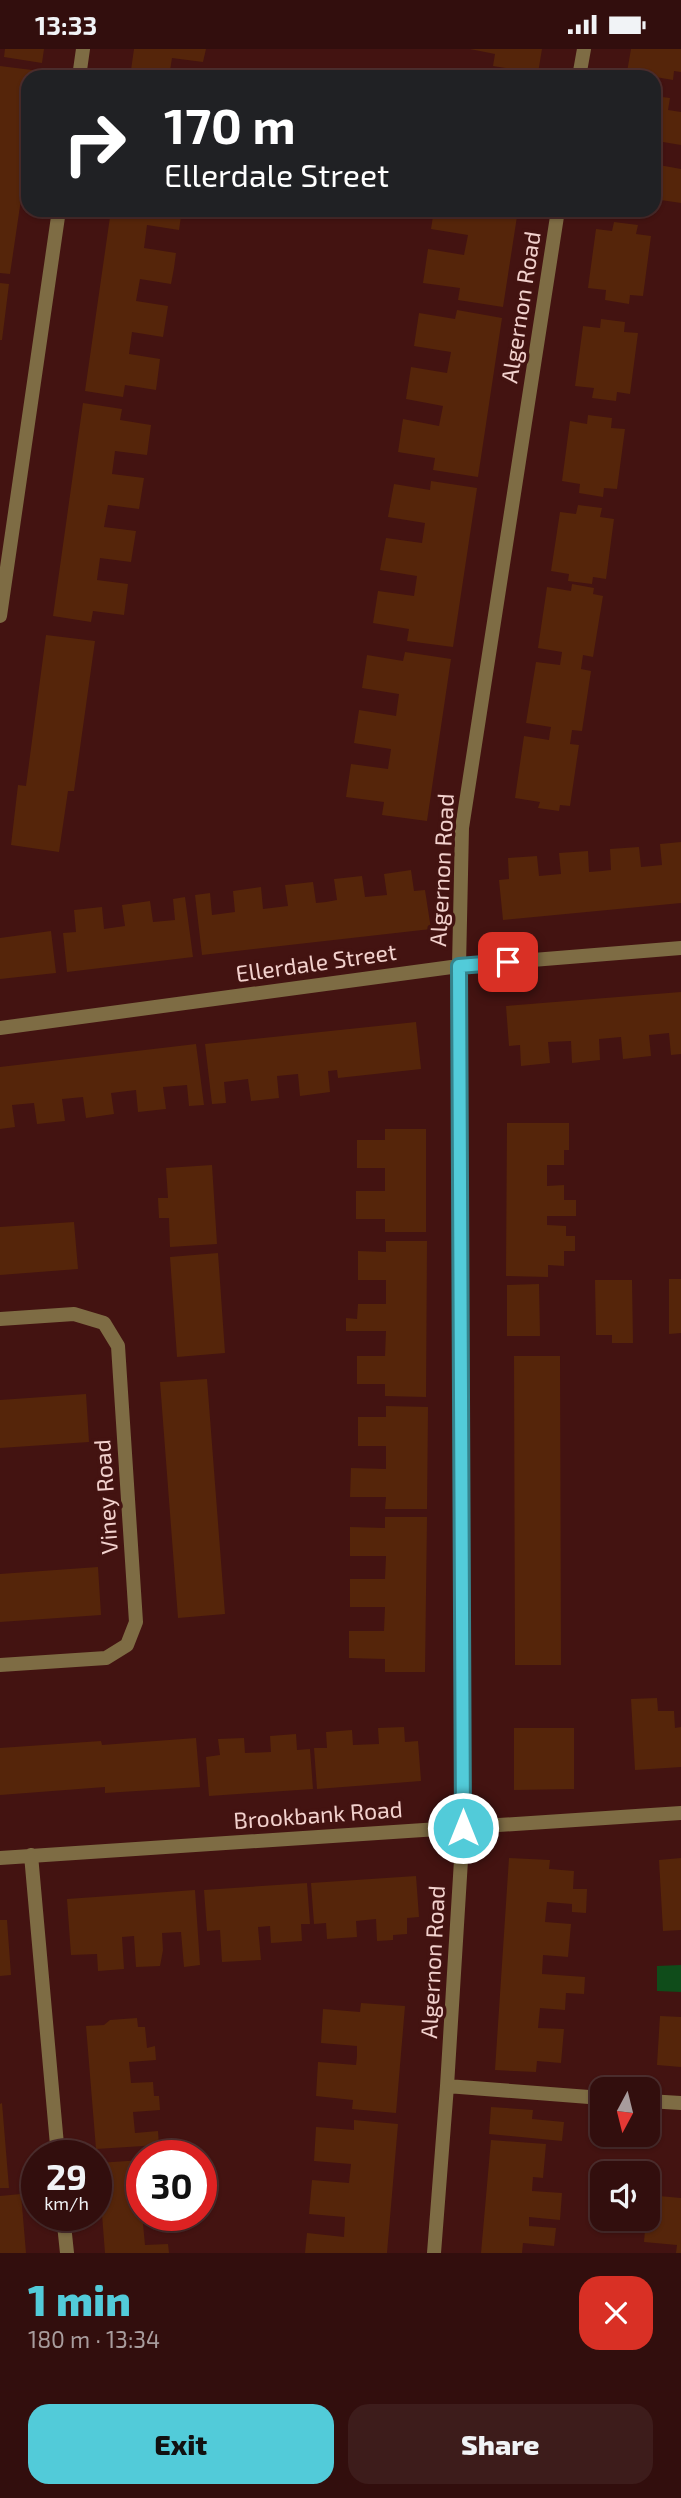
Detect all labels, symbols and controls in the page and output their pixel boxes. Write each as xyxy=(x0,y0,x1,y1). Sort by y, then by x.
text: 13:33 xyxy=(35,9,97,40)
text: 170 m xyxy=(164,95,296,154)
icon: right xyxy=(49,98,140,189)
text: Ellerdale Street xyxy=(164,155,389,193)
street label: Algernon Road xyxy=(494,229,546,385)
street label: Algernon Road xyxy=(423,793,459,947)
pin xyxy=(478,932,538,992)
street label: Ellerdale Street xyxy=(234,937,398,987)
icon: arrive xyxy=(489,943,527,981)
street label: Viney Road xyxy=(87,1439,123,1555)
position arrow xyxy=(426,1791,500,1865)
street label: Brookbank Road xyxy=(232,1794,404,1834)
street label: Algernon Road xyxy=(414,1885,450,2039)
north arrow xyxy=(590,2077,660,2147)
map controls xyxy=(590,2077,660,2231)
speed limit sign: 30 xyxy=(126,2140,217,2231)
text: 29 xyxy=(46,2155,87,2197)
button: sound xyxy=(590,2161,660,2231)
text: km/h xyxy=(44,2192,89,2214)
text: 1 min xyxy=(28,2274,131,2324)
button: close xyxy=(579,2276,653,2350)
text: 180 m · 13:34 xyxy=(28,2325,160,2353)
button: Exit xyxy=(28,2404,334,2484)
button: Share xyxy=(348,2404,653,2484)

